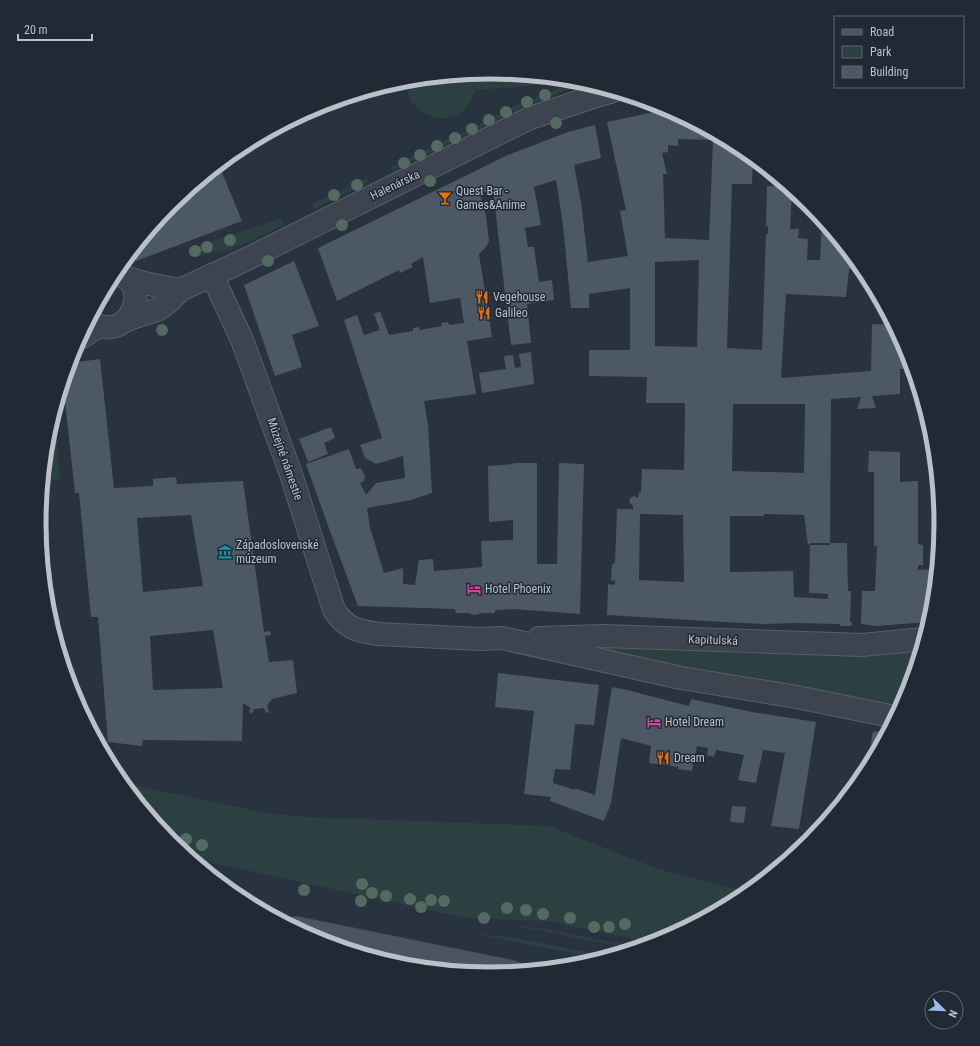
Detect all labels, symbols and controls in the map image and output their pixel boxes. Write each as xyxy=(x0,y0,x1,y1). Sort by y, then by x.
scale bar xyxy=(18,16,92,42)
legend xyxy=(834,16,964,88)
text: 20 m xyxy=(24,23,48,37)
text: Road xyxy=(870,25,894,39)
text: Park xyxy=(870,45,892,59)
text: Building xyxy=(870,65,908,79)
street label: Halenárska xyxy=(368,167,422,203)
place label: Quest Bar - Games&Anime xyxy=(456,184,526,212)
bar icon: Quest Bar - Games&Anime xyxy=(437,190,453,206)
restaurant icon: Vegehouse xyxy=(474,289,490,305)
place label: Vegehouse xyxy=(493,290,546,304)
restaurant icon: Galileo xyxy=(476,305,492,321)
place label: Galileo xyxy=(495,306,528,320)
street label: Múzejné námestie xyxy=(264,416,306,502)
place label: Západoslovenské múzeum xyxy=(236,538,319,566)
museum icon: Západoslovenské múzeum xyxy=(217,544,233,560)
hotel icon: Hotel Phoenix xyxy=(466,581,482,597)
place label: Hotel Phoenix xyxy=(485,582,551,596)
street label: Kapitulská xyxy=(688,632,738,648)
hotel icon: Hotel Dream xyxy=(646,714,662,730)
place label: Hotel Dream xyxy=(665,715,724,729)
restaurant icon: Dream xyxy=(655,750,671,766)
place label: Dream xyxy=(674,751,705,765)
north arrow xyxy=(924,990,964,1030)
text: N xyxy=(945,1008,960,1020)

